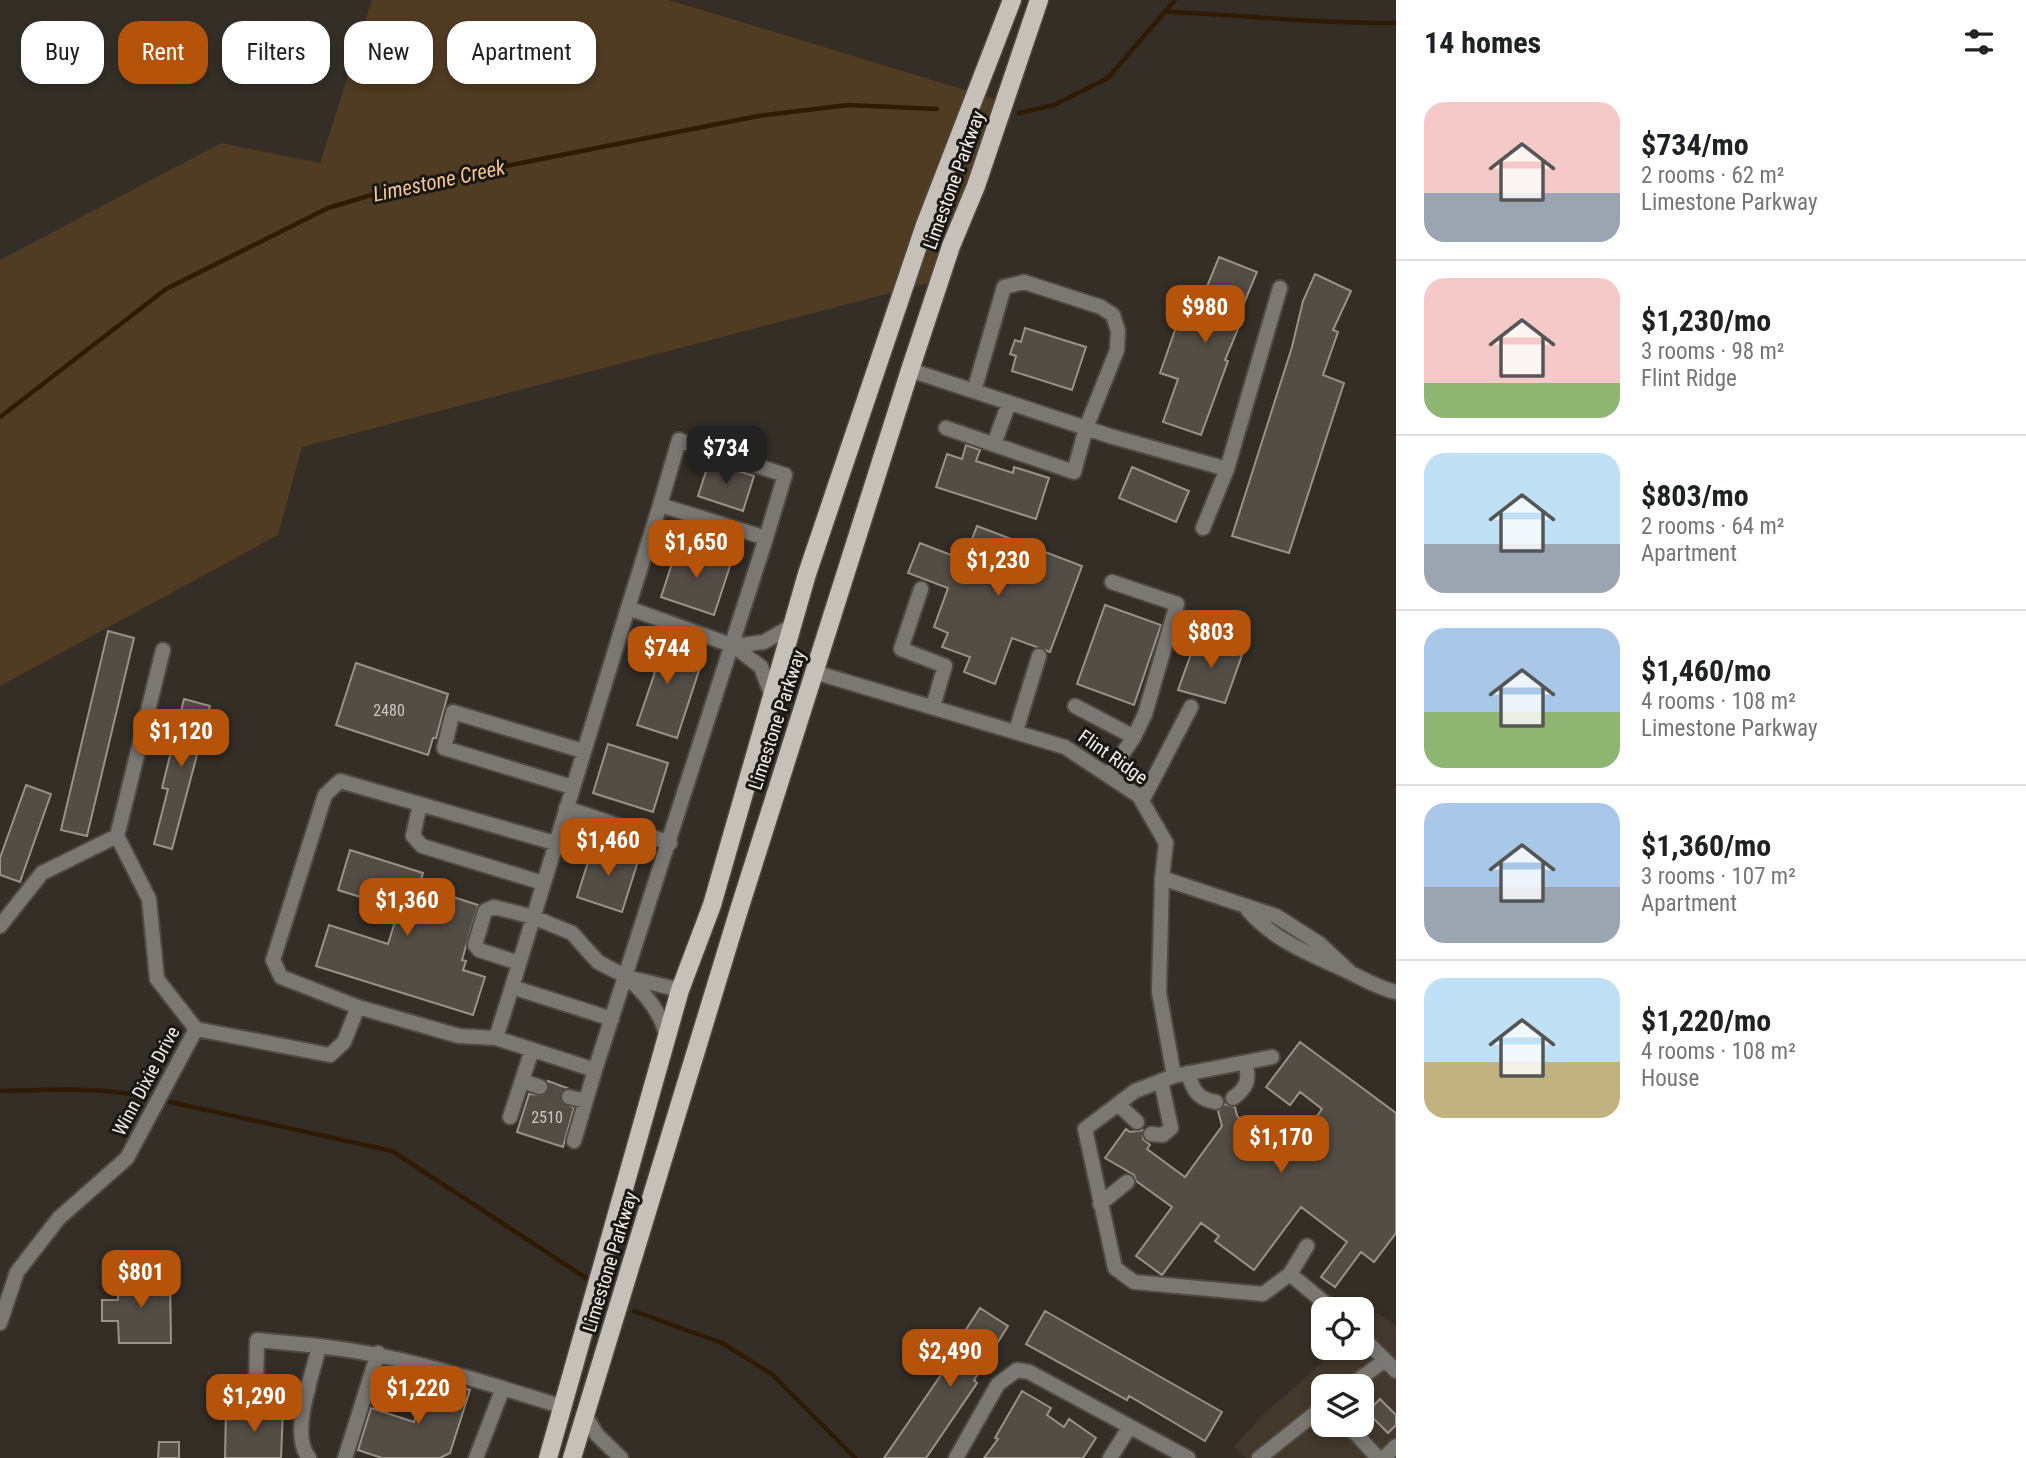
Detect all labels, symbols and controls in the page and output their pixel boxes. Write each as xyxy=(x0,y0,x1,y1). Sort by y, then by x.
chip: Buy xyxy=(21,21,104,84)
chip: Rent xyxy=(118,21,208,84)
chip: Filters xyxy=(222,21,330,84)
chip: New xyxy=(344,21,433,84)
chip: Apartment xyxy=(447,21,596,84)
icon: filters xyxy=(1960,23,1998,61)
text: 14 homes xyxy=(1424,25,1541,60)
street label: Limestone Parkway xyxy=(918,107,990,252)
text: $734/mo xyxy=(1641,127,1749,162)
icon: home xyxy=(1480,130,1564,214)
water label: Limestone Creek xyxy=(371,155,508,207)
text: 2 rooms · 62 m² xyxy=(1641,162,1784,189)
text: Limestone Parkway xyxy=(1641,189,1818,216)
pin: $980 xyxy=(1164,286,1246,345)
text: $980 xyxy=(1182,294,1228,321)
text: $1,230/mo xyxy=(1641,303,1771,338)
icon: home xyxy=(1480,306,1564,390)
text: 3 rooms · 98 m² xyxy=(1641,338,1784,365)
text: Flint Ridge xyxy=(1641,365,1737,392)
pin: $734 xyxy=(685,426,767,486)
text: $734 xyxy=(703,435,749,462)
text: $803/mo xyxy=(1641,478,1749,513)
icon: home xyxy=(1480,481,1564,565)
text: 2 rooms · 64 m² xyxy=(1641,513,1784,540)
pin: $1,650 xyxy=(639,520,753,580)
text: $1,650 xyxy=(664,529,728,556)
pin: $1,230 xyxy=(941,538,1055,598)
text: Apartment xyxy=(1641,540,1737,567)
text: $1,230 xyxy=(966,547,1030,574)
pin: $803 xyxy=(1170,610,1252,670)
text: $803 xyxy=(1188,619,1234,646)
pin: $744 xyxy=(626,626,708,686)
text: $744 xyxy=(644,635,690,662)
street label: Limestone Parkway xyxy=(744,647,810,793)
text: $1,460/mo xyxy=(1641,653,1771,688)
icon: home xyxy=(1480,656,1564,740)
text: 4 rooms · 108 m² xyxy=(1641,688,1796,715)
house number: 2480 xyxy=(373,701,405,720)
pin: $1,120 xyxy=(124,710,238,769)
text: Limestone Parkway xyxy=(1641,715,1818,742)
text: $1,120 xyxy=(149,718,213,745)
street label: Flint Ridge xyxy=(1074,725,1152,789)
pin: $1,460 xyxy=(551,818,665,878)
text: $1,460 xyxy=(576,827,640,854)
text: $1,360/mo xyxy=(1641,828,1771,863)
icon: home xyxy=(1480,831,1564,915)
text: 3 rooms · 107 m² xyxy=(1641,863,1796,890)
pin: $1,360 xyxy=(350,878,464,938)
text: $1,360 xyxy=(375,887,439,914)
text: Apartment xyxy=(1641,890,1737,917)
text: $1,220/mo xyxy=(1641,1003,1771,1038)
icon: home xyxy=(1480,1006,1564,1090)
street label: Winn Dixie Drive xyxy=(108,1022,185,1140)
text: 4 rooms · 108 m² xyxy=(1641,1038,1796,1065)
text: House xyxy=(1641,1065,1699,1092)
house number: 2510 xyxy=(531,1108,563,1127)
pin: $1,170 xyxy=(1224,1116,1338,1175)
text: $1,170 xyxy=(1249,1124,1313,1151)
street label: Limestone Parkway xyxy=(578,1189,642,1335)
pin: $801 xyxy=(100,1250,182,1310)
text: $801 xyxy=(118,1259,164,1286)
map controls xyxy=(1311,1297,1374,1437)
button: locate xyxy=(1311,1297,1374,1360)
pin: $2,490 xyxy=(893,1330,1007,1389)
text: $2,490 xyxy=(918,1338,982,1365)
pin: $1,220 xyxy=(361,1366,475,1426)
pin: $1,290 xyxy=(197,1374,311,1434)
button: layers xyxy=(1311,1374,1374,1437)
text: $1,220 xyxy=(386,1375,450,1402)
text: $1,290 xyxy=(222,1383,286,1410)

